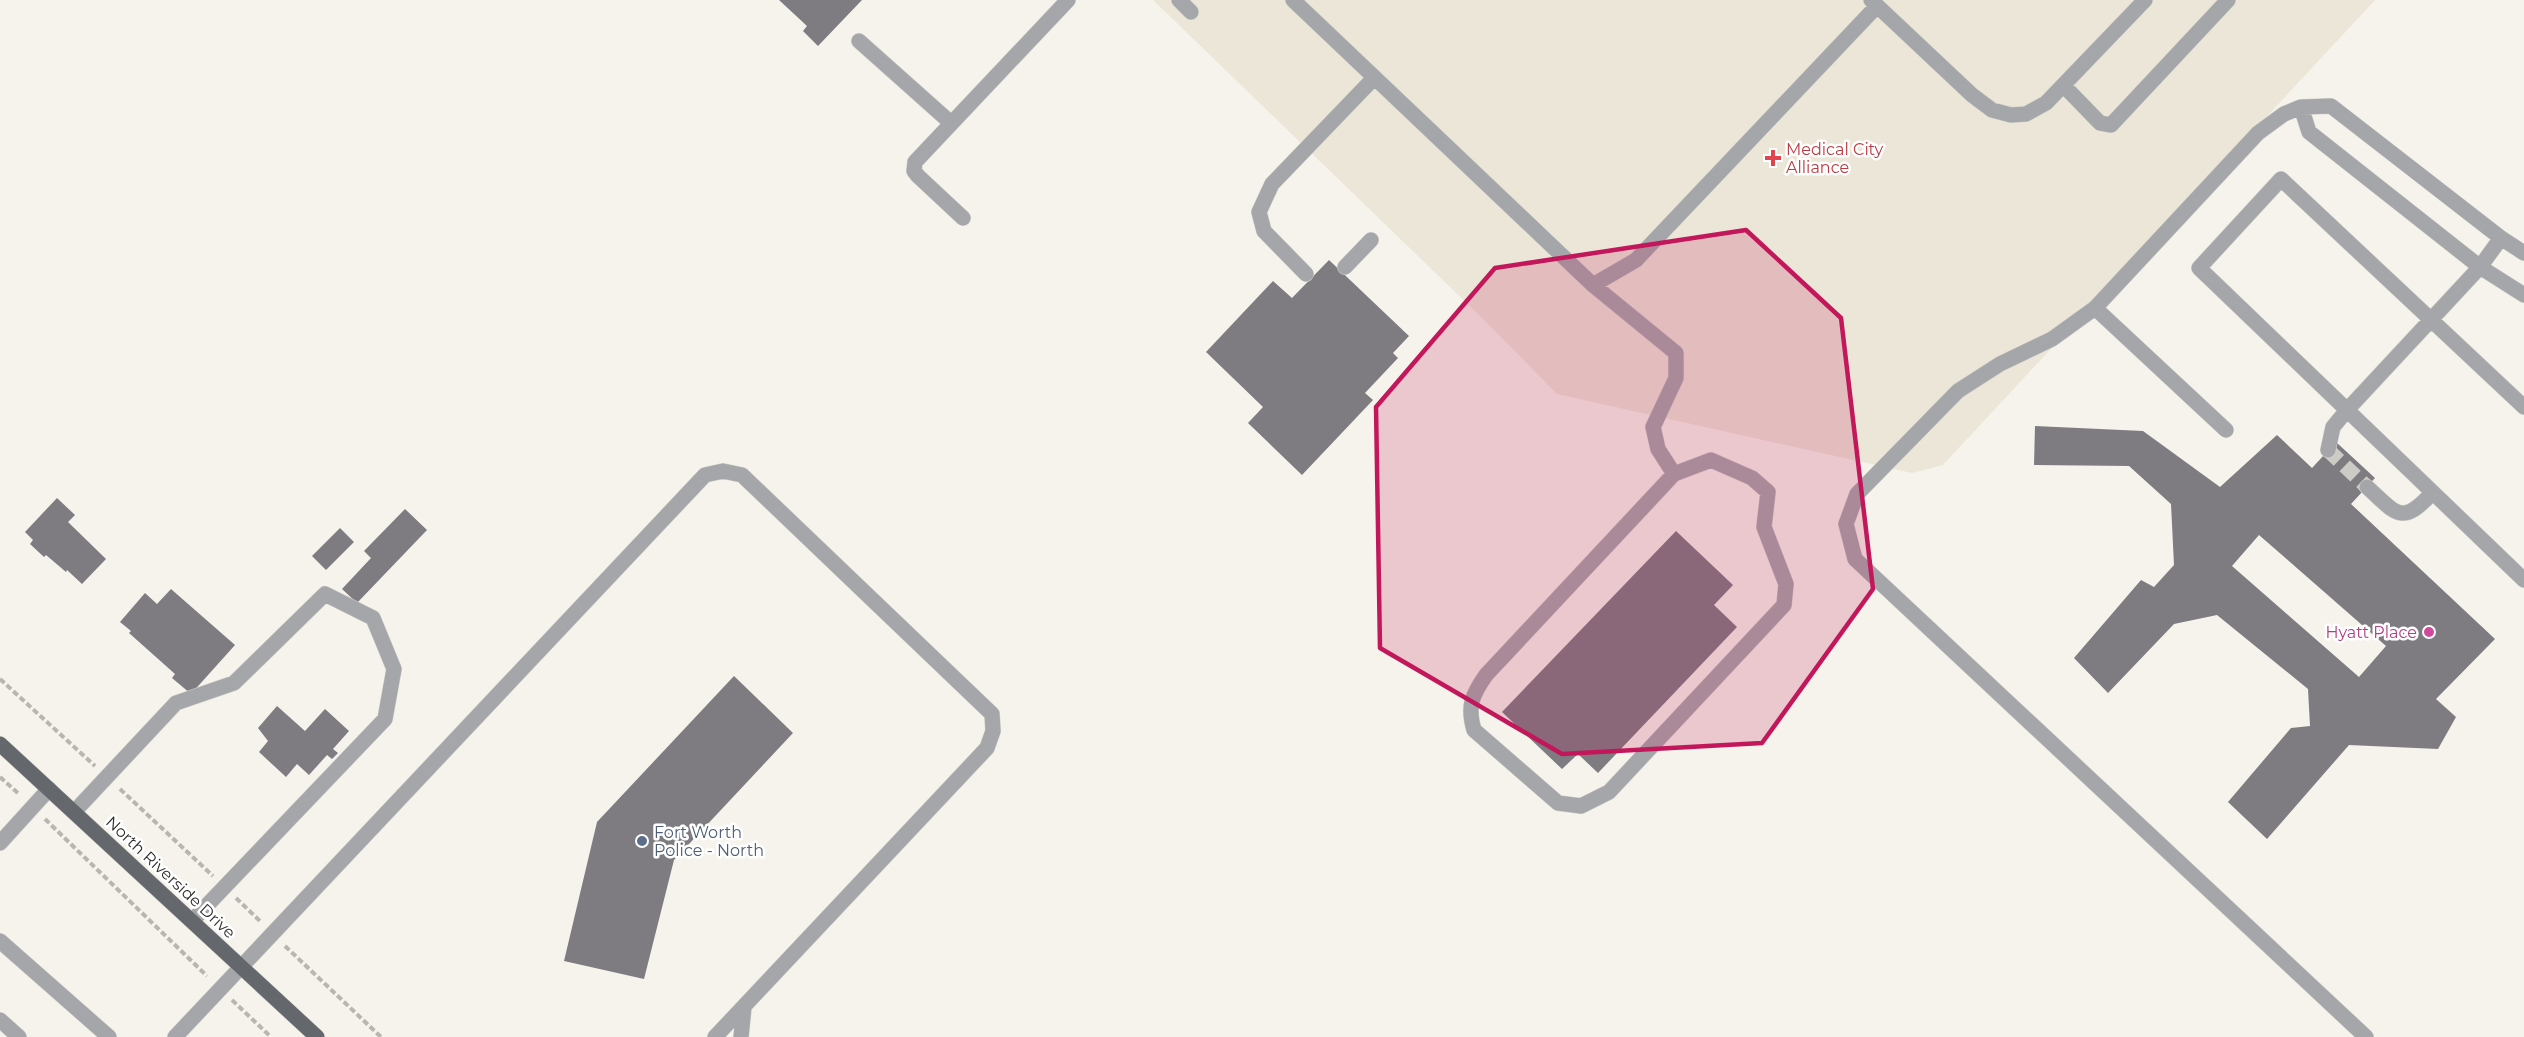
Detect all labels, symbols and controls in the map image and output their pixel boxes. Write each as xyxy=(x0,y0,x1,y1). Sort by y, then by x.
place label: Medical City Alliance xyxy=(1786,140,1883,177)
marker: Medical City Alliance xyxy=(1764,149,1782,167)
place label: Hyatt Place xyxy=(2325,623,2417,642)
marker: Hyatt Place xyxy=(2422,625,2436,639)
street label: North Riverside Drive xyxy=(102,812,239,942)
place label: Fort Worth Police - North xyxy=(654,823,764,860)
marker: Fort Worth Police - North xyxy=(635,834,649,848)

